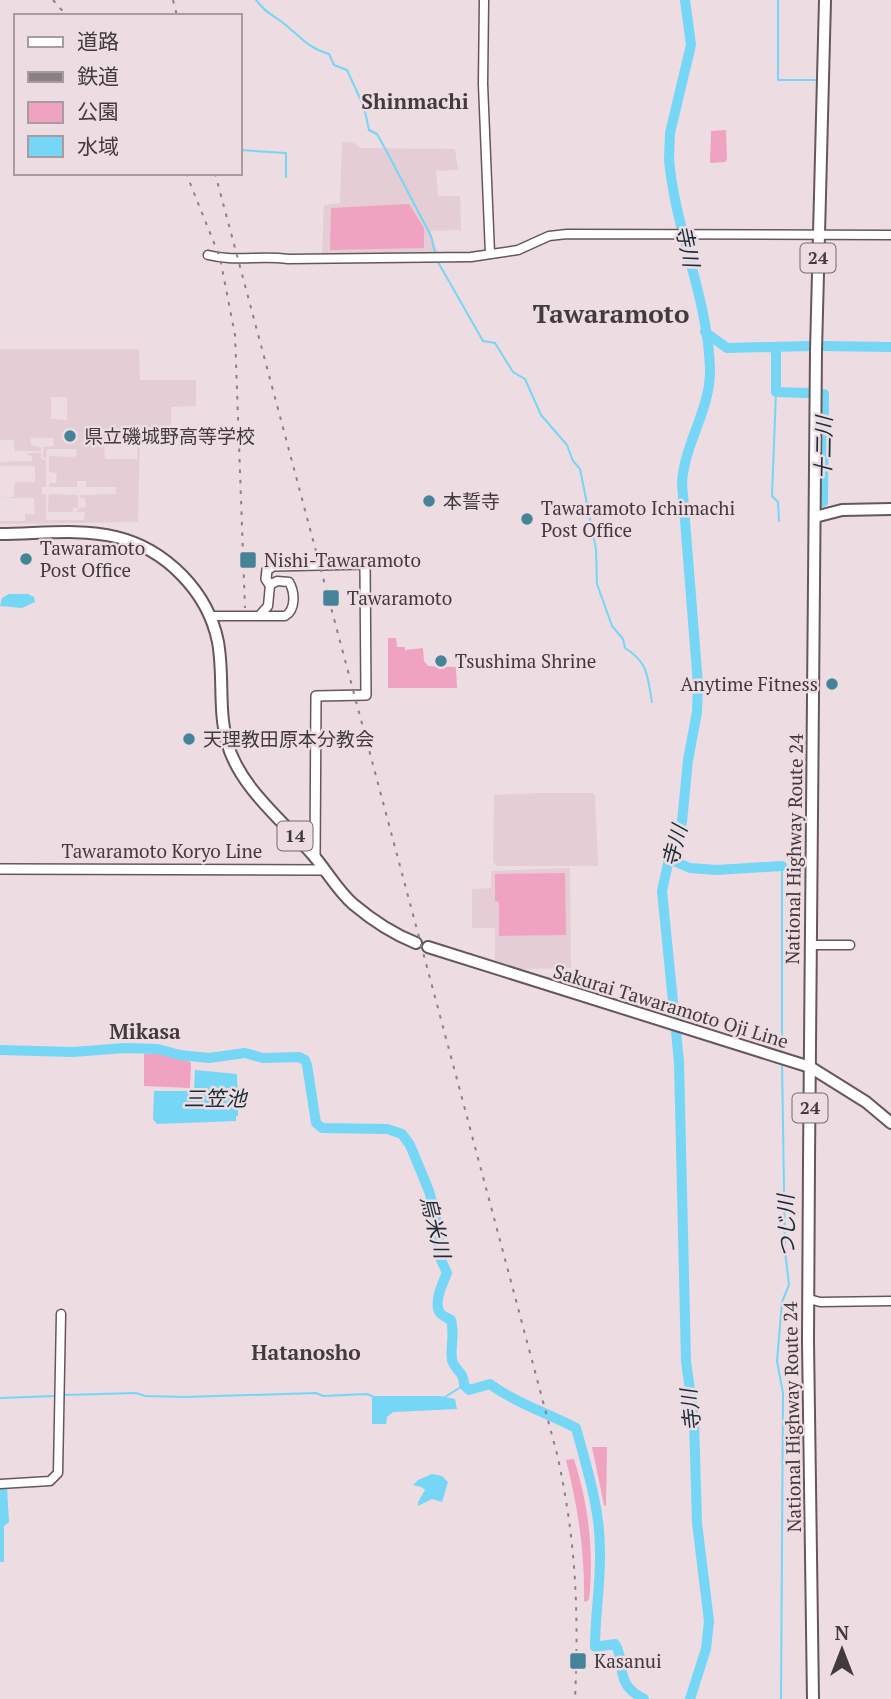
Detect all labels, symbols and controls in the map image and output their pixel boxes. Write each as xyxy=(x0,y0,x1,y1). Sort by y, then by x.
legend xyxy=(14,14,242,175)
text: 道路 xyxy=(77,27,119,55)
text: 鉄道 xyxy=(77,62,119,90)
district label: Shinmachi xyxy=(361,87,469,115)
text: 公園 xyxy=(77,97,119,125)
text: 水域 xyxy=(77,132,119,160)
water label: 寺川 xyxy=(670,222,706,271)
road number: 24 xyxy=(800,244,836,272)
district label: Tawaramoto xyxy=(533,296,689,330)
water label: 十二川 xyxy=(808,414,838,480)
place label: 県立磯城野高等学校 xyxy=(84,423,255,448)
marker: 県立磯城野高等学校 xyxy=(62,428,78,444)
place label: 本誓寺 xyxy=(443,488,500,513)
marker: 本誓寺 xyxy=(421,493,437,509)
place label: Tawaramoto Ichimachi Post Office xyxy=(541,495,735,542)
marker: Tawaramoto Ichimachi Post Office xyxy=(519,511,535,527)
place label: Tawaramoto Post Office xyxy=(40,535,145,582)
place label: Nishi-Tawaramoto xyxy=(264,547,421,572)
marker: Nishi-Tawaramoto xyxy=(238,550,258,570)
marker: Tawaramoto Post Office xyxy=(18,551,34,567)
place label: Tawaramoto xyxy=(347,585,452,610)
marker: Tawaramoto xyxy=(321,588,341,608)
place label: Tsushima Shrine xyxy=(455,648,596,673)
marker: Tsushima Shrine xyxy=(433,653,449,669)
place label: Anytime Fitness xyxy=(680,671,818,696)
marker: Anytime Fitness xyxy=(824,676,840,692)
place label: 天理教田原本分教会 xyxy=(203,726,374,751)
marker: 天理教田原本分教会 xyxy=(181,731,197,747)
street label: National Highway Route 24 xyxy=(779,732,808,965)
water label: 寺川 xyxy=(655,820,694,870)
road number: 14 xyxy=(278,822,312,850)
street label: Tawaramoto Koryo Line xyxy=(62,838,262,863)
street label: Sakurai Tawaramoto Oji Line xyxy=(551,958,792,1053)
district label: Mikasa xyxy=(109,1017,181,1045)
water label: 三笠池 xyxy=(184,1084,248,1112)
road number: 24 xyxy=(792,1093,828,1122)
water label: つじ川 xyxy=(771,1192,801,1258)
water label: 烏米川 xyxy=(415,1193,458,1263)
street label: National Highway Route 24 xyxy=(777,1300,806,1533)
district label: Hatanosho xyxy=(251,1338,361,1366)
water label: 寺川 xyxy=(674,1386,706,1432)
north arrow xyxy=(807,1615,877,1685)
text: N xyxy=(835,1620,850,1645)
place label: Kasanui xyxy=(594,1648,662,1673)
marker: Kasanui xyxy=(568,1651,588,1671)

